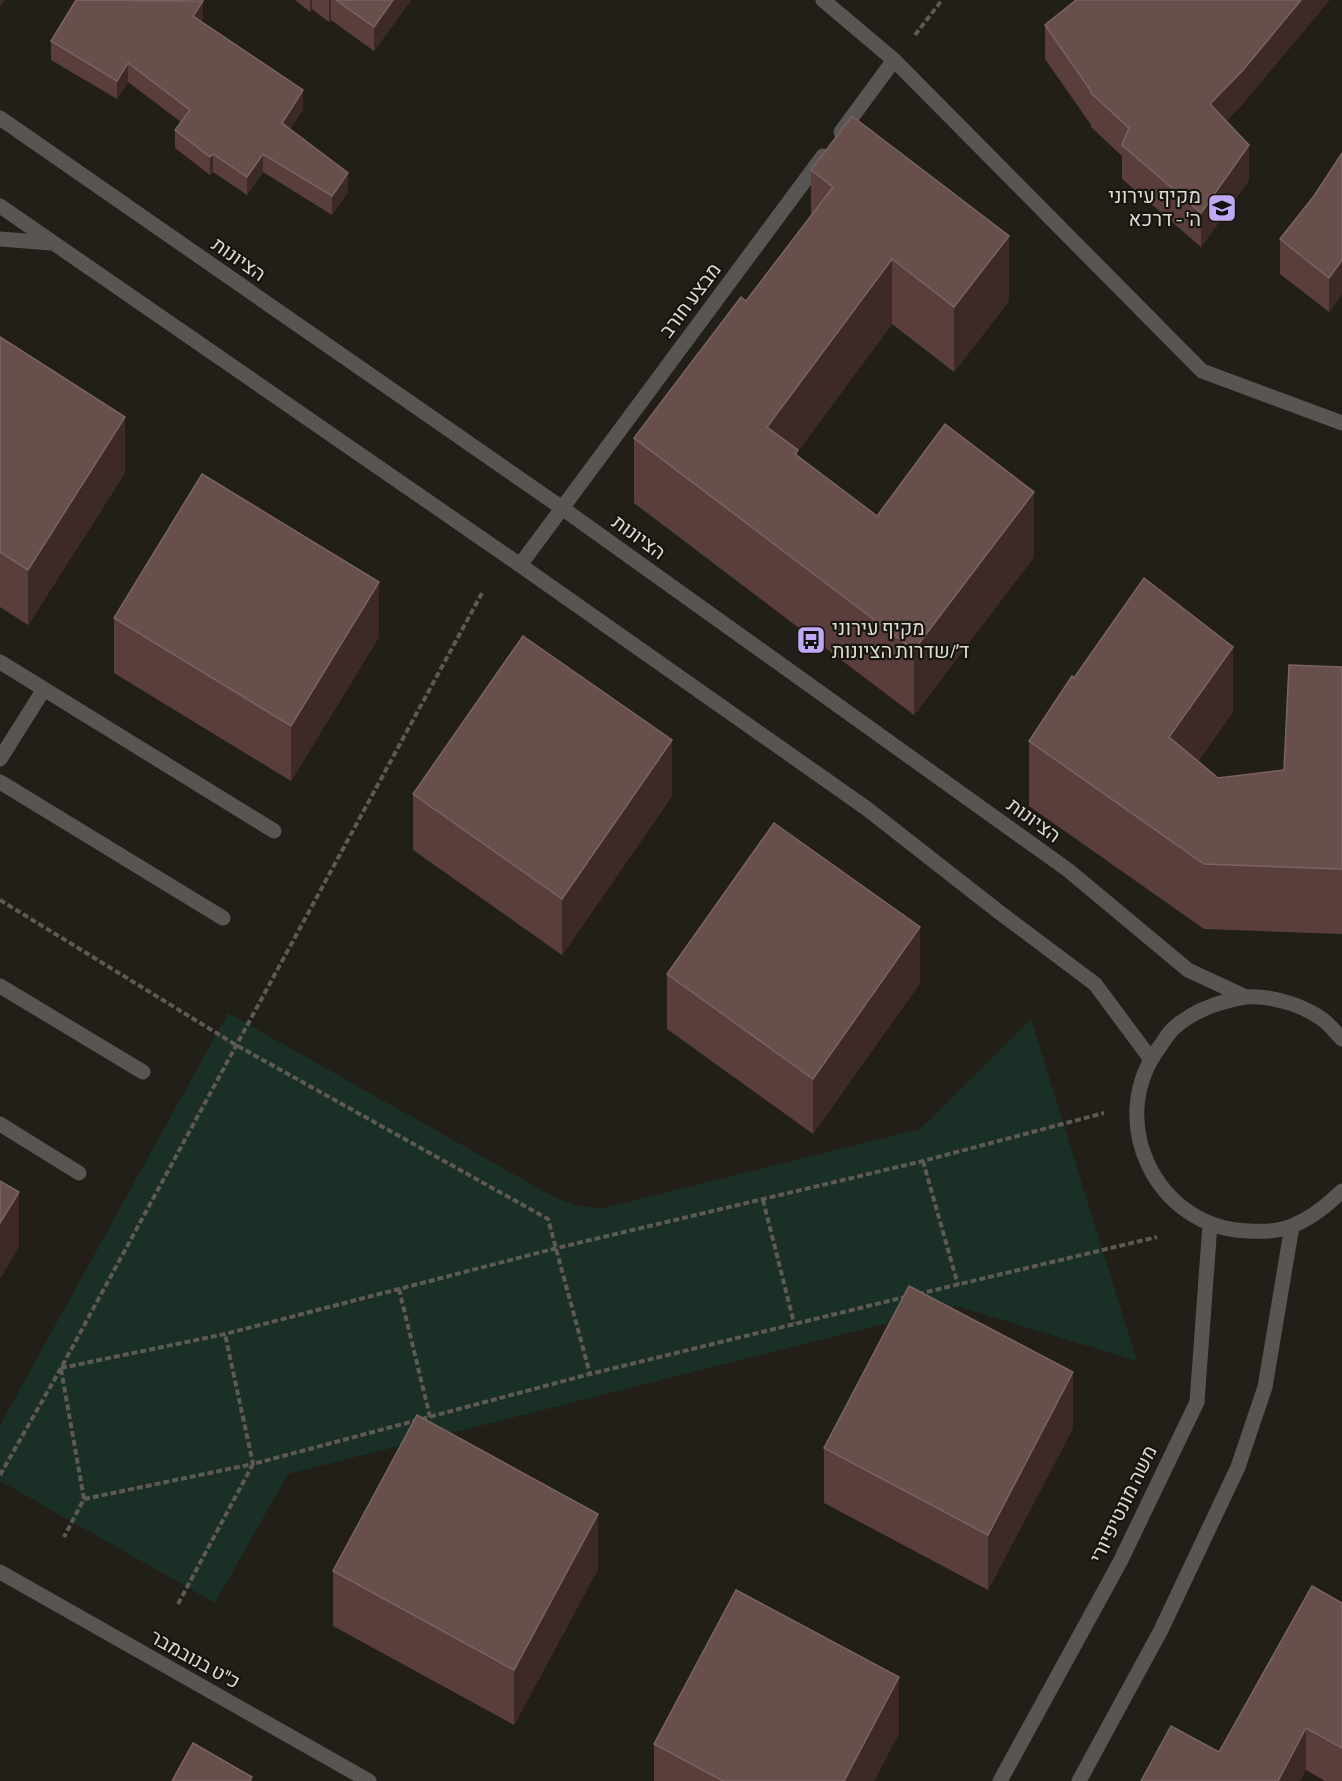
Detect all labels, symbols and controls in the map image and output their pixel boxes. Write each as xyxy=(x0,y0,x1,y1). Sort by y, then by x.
place label: מקיף עירוני ה' - דרכא xyxy=(1108,185,1201,232)
school or university icon: מקיף עירוני ה' - דרכא xyxy=(1206,192,1238,224)
street label: הציונות xyxy=(207,233,270,287)
street label: מבצע חורב xyxy=(655,259,727,343)
street label: הציונות xyxy=(607,510,670,565)
place label: מקיף עירוני ד׳/שדרות הציונות xyxy=(832,617,970,664)
bus stop icon: מקיף עירוני ד׳/שדרות הציונות xyxy=(795,624,827,656)
street label: הציונות xyxy=(1002,793,1065,848)
street label: משה מונטיפיורי xyxy=(1085,1442,1163,1567)
street label: כ"ט בנובמבר xyxy=(145,1625,244,1694)

